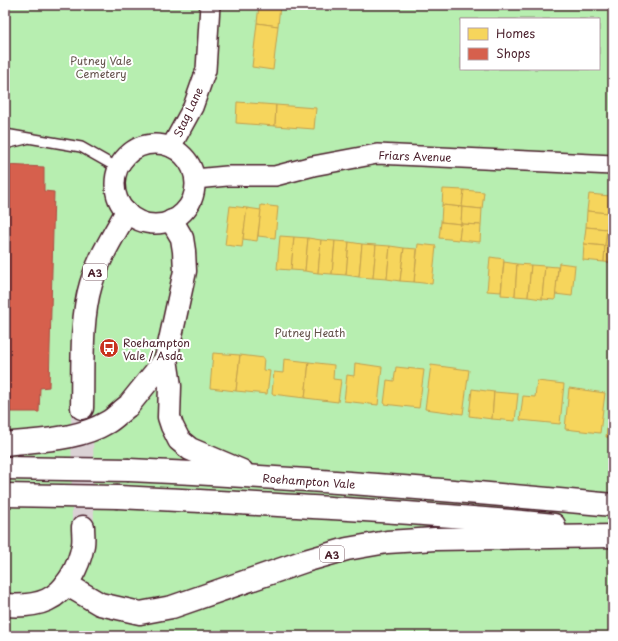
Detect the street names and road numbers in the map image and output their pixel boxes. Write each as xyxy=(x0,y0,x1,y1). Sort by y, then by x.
street label: Stag Lane xyxy=(169,84,207,140)
street label: Friars Avenue xyxy=(378,146,452,166)
road number: A3 xyxy=(83,264,107,280)
street label: Roehampton Vale xyxy=(262,469,356,493)
road number: A3 xyxy=(320,546,344,562)

